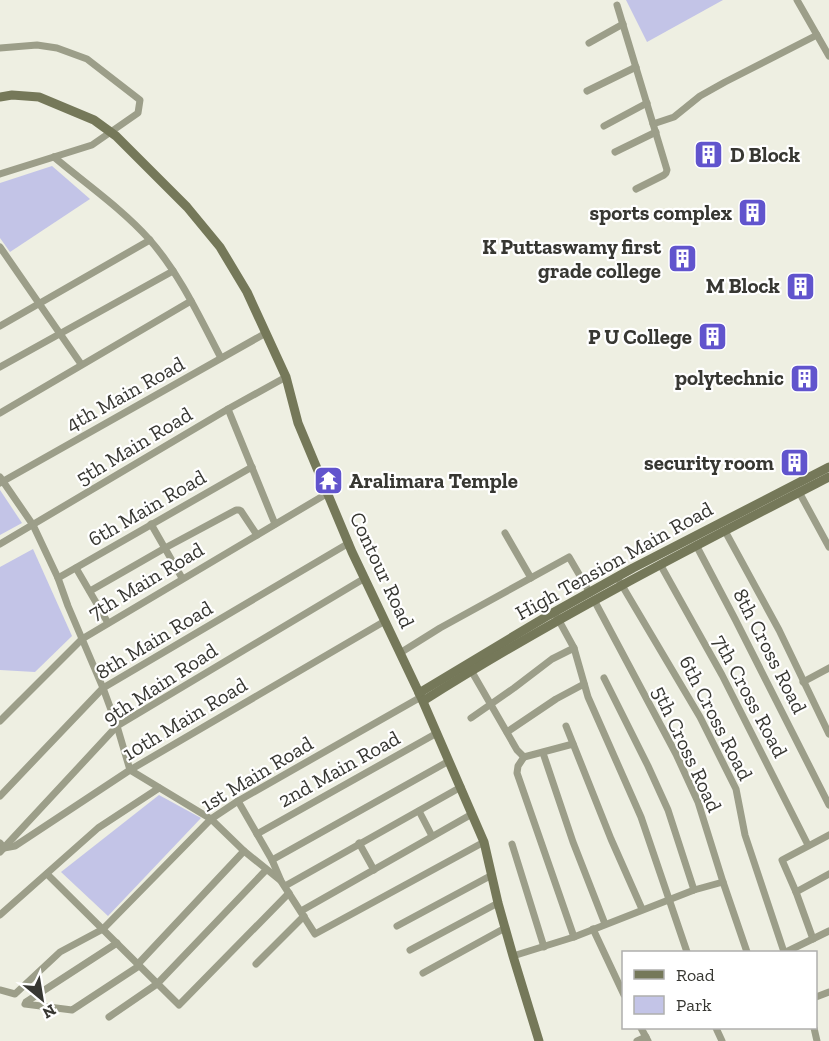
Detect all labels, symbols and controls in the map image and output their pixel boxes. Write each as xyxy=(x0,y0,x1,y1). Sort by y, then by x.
building icon: D Block xyxy=(693,139,725,171)
place label: D Block xyxy=(730,142,801,167)
building icon: sports complex xyxy=(737,197,769,229)
place label: sports complex xyxy=(590,200,732,225)
place label: K Puttaswamy first grade college xyxy=(482,234,662,283)
building icon: K Puttaswamy first grade college xyxy=(666,243,698,275)
building icon: M Block xyxy=(785,270,817,302)
place label: M Block xyxy=(706,273,780,298)
building icon: P U College xyxy=(697,321,729,353)
place label: P U College xyxy=(588,324,692,349)
street label: 4th Main Road xyxy=(61,350,189,436)
building icon: polytechnic xyxy=(789,362,821,394)
place label: polytechnic xyxy=(675,365,784,390)
street label: 5th Main Road xyxy=(71,401,197,490)
building icon: security room xyxy=(779,447,811,479)
place label: security room xyxy=(644,450,775,475)
street label: 6th Main Road xyxy=(84,464,210,551)
temple icon: Aralimara Temple xyxy=(312,465,344,497)
place label: Aralimara Temple xyxy=(349,468,518,493)
street label: High Tension Main Road xyxy=(511,496,717,625)
street label: Contour Road xyxy=(345,508,420,632)
street label: 7th Main Road xyxy=(83,536,208,625)
street label: 8th Cross Road xyxy=(728,584,813,718)
street label: 8th Main Road xyxy=(91,595,217,684)
street label: 7th Cross Road xyxy=(708,630,793,762)
street label: 9th Main Road xyxy=(98,637,222,730)
street label: 6th Cross Road xyxy=(674,651,759,785)
street label: 10th Main Road xyxy=(118,671,252,765)
street label: 5th Cross Road xyxy=(647,682,728,816)
street label: 2nd Main Road xyxy=(273,725,404,812)
street label: 1st Main Road xyxy=(196,730,318,817)
legend xyxy=(622,951,817,1029)
text: Road xyxy=(676,964,715,986)
north arrow xyxy=(12,969,72,1029)
text: Park xyxy=(676,994,712,1016)
text: N xyxy=(39,1000,59,1023)

